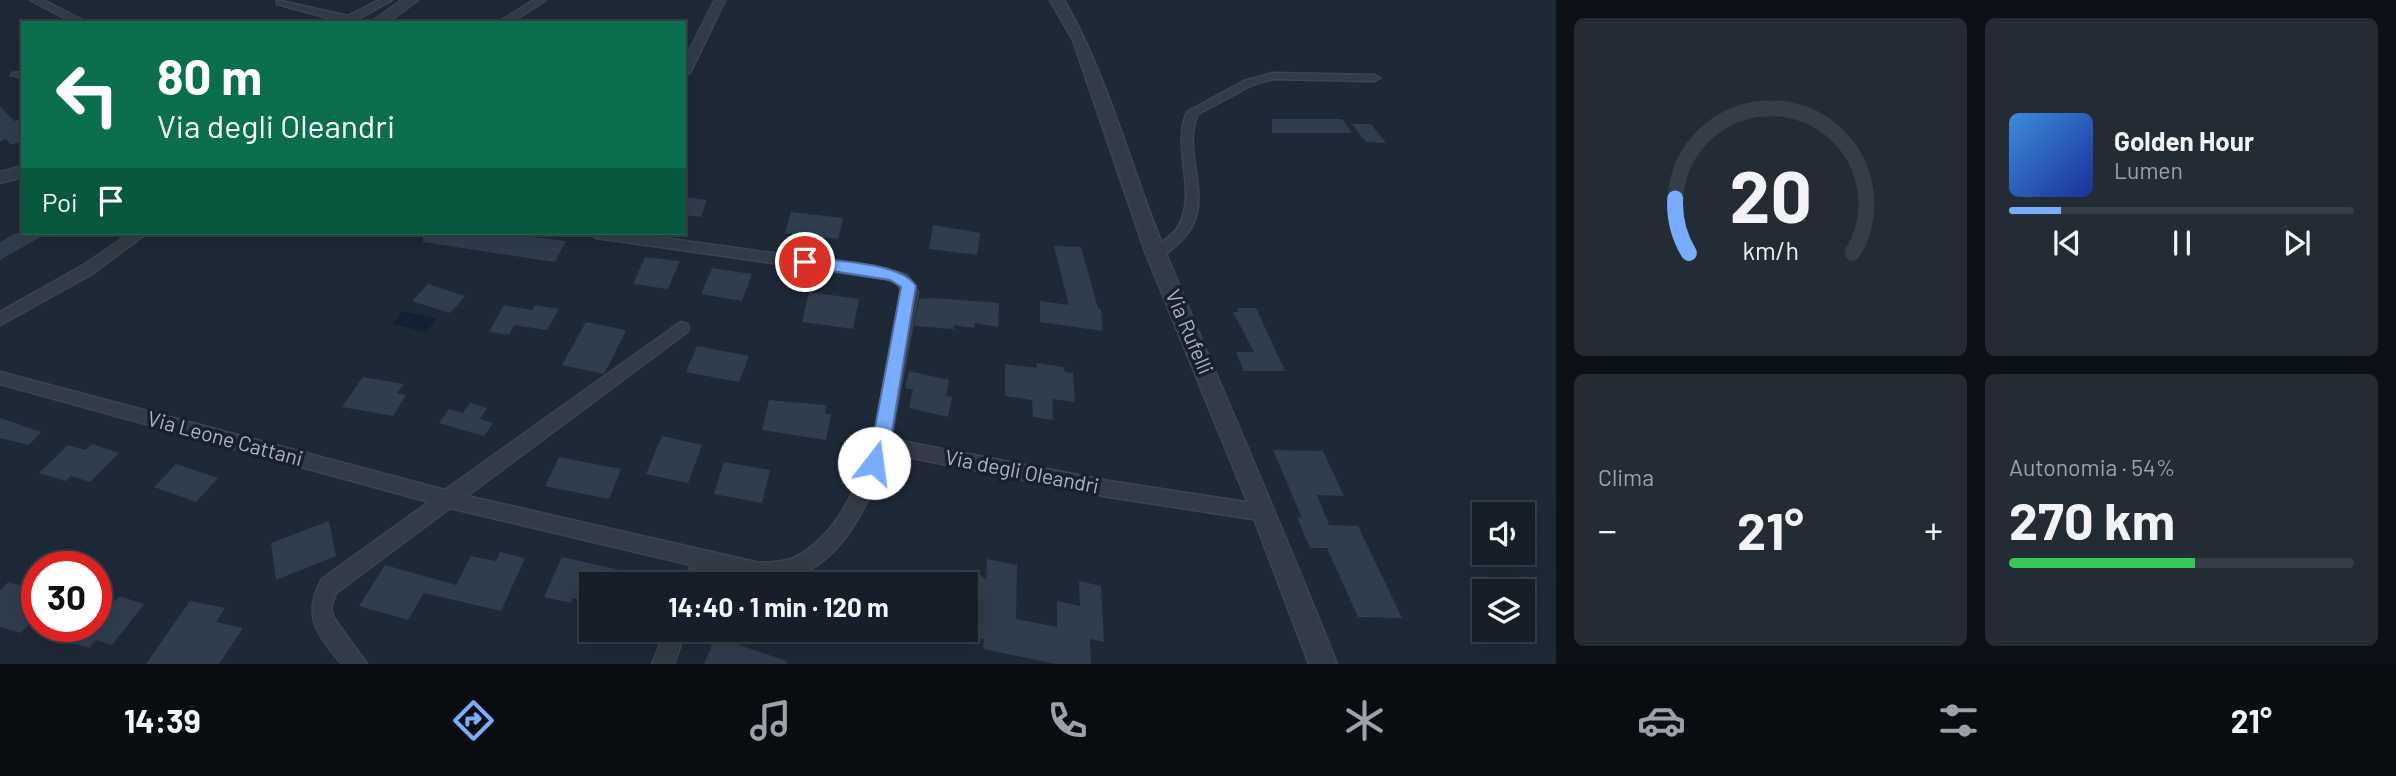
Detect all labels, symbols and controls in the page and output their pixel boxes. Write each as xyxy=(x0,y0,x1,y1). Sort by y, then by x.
text: 80 m xyxy=(157,46,262,105)
icon: left xyxy=(42,49,133,140)
text: Via degli Oleandri xyxy=(157,106,395,144)
text: Golden Hour xyxy=(2114,125,2254,156)
text: 20 xyxy=(1729,151,1812,239)
text: Lumen xyxy=(2114,156,2183,184)
icon: arrive xyxy=(92,182,130,220)
text: Poi xyxy=(42,186,78,217)
icon: previous xyxy=(2048,224,2086,262)
icon: pause xyxy=(2163,224,2201,262)
icon: next xyxy=(2278,224,2316,262)
pin xyxy=(775,232,835,292)
text: km/h xyxy=(1742,235,1799,265)
icon: arrive xyxy=(786,243,824,281)
street label: Via Rufelli xyxy=(1161,285,1219,377)
street label: Via Leone Cattani xyxy=(145,405,306,470)
position arrow xyxy=(837,426,911,500)
street label: Via degli Oleandri xyxy=(943,443,1101,498)
text: Autonomia · 54% xyxy=(2009,453,2175,481)
text: Clima xyxy=(1598,463,1654,491)
text: 270 km xyxy=(2009,488,2175,550)
text: 21° xyxy=(1737,498,1804,560)
map controls xyxy=(1472,502,1535,642)
button: sound xyxy=(1472,502,1535,565)
text: − xyxy=(1598,506,1617,552)
text: + xyxy=(1924,506,1943,552)
speed limit sign: 30 xyxy=(21,551,112,642)
button: layers xyxy=(1472,579,1535,642)
text: 14:40 · 1 min · 120 m xyxy=(668,591,889,622)
icon: directions xyxy=(449,696,498,745)
icon: music xyxy=(746,696,795,745)
icon: phone xyxy=(1043,696,1092,745)
icon: climate xyxy=(1340,696,1389,745)
icon: car xyxy=(1637,696,1686,745)
icon: filters xyxy=(1934,696,1983,745)
text: 14:39 xyxy=(124,701,201,739)
text: 21° xyxy=(2231,701,2272,739)

